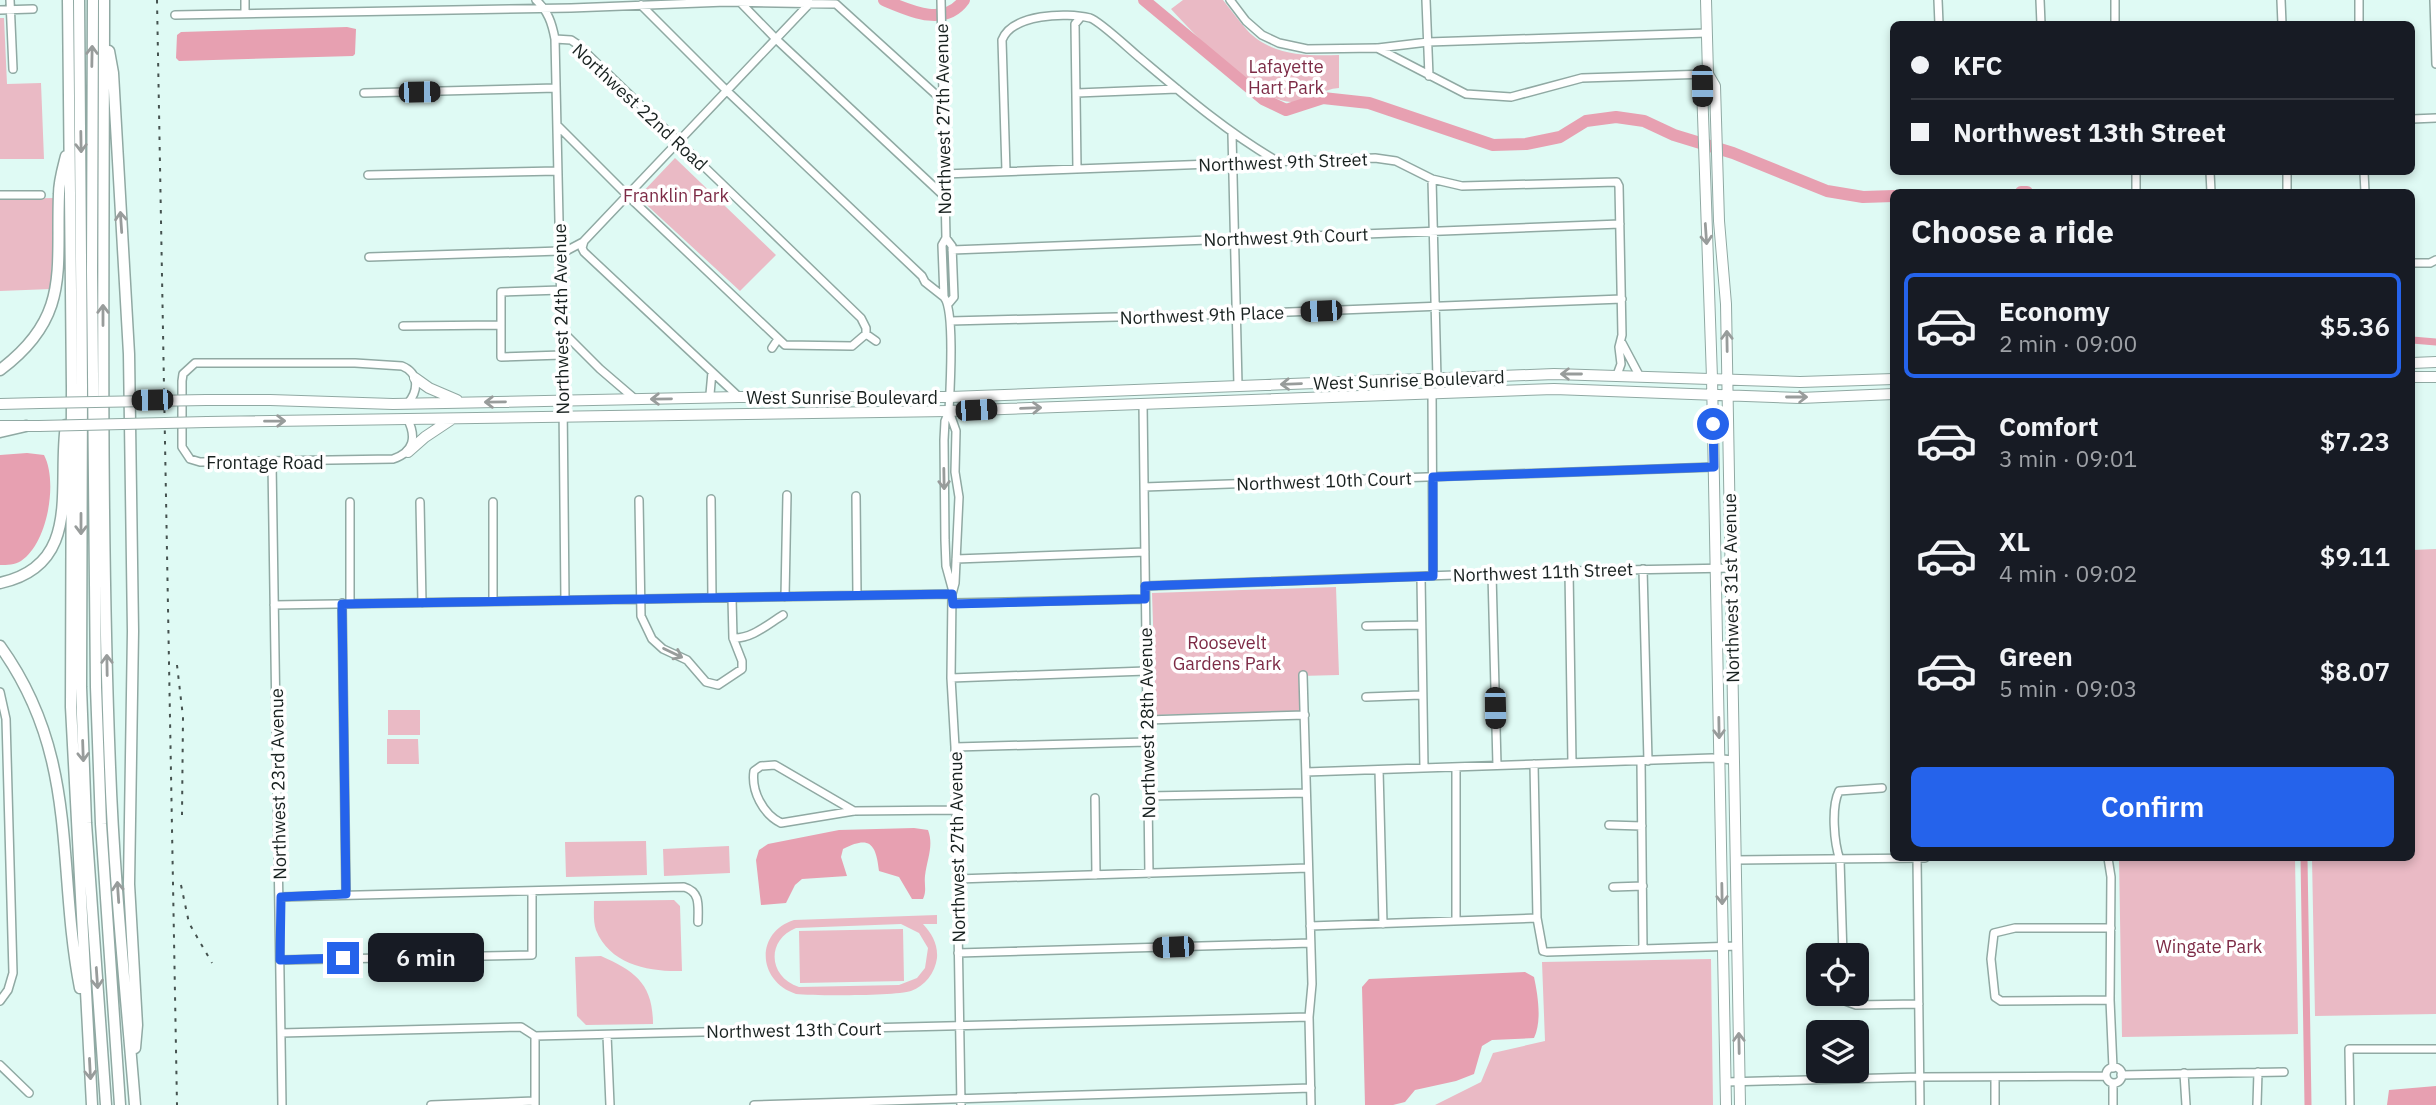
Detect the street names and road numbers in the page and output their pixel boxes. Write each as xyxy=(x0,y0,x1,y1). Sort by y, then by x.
street label: Northwest 27th Avenue xyxy=(930,23,956,215)
street label: Northwest 22nd Road xyxy=(568,38,712,176)
street label: Northwest 9th Street xyxy=(1198,148,1368,176)
street label: Northwest 24th Avenue xyxy=(548,223,574,415)
street label: Northwest 9th Court xyxy=(1203,223,1369,251)
street label: Northwest 9th Place xyxy=(1119,301,1285,329)
street label: West Sunrise Boulevard xyxy=(1313,365,1505,395)
street label: West Sunrise Boulevard xyxy=(746,386,938,409)
street label: Frontage Road xyxy=(206,451,324,474)
street label: Northwest 10th Court xyxy=(1236,466,1412,496)
street label: Northwest 31st Avenue xyxy=(1718,493,1744,683)
street label: Northwest 11th Street xyxy=(1452,557,1634,587)
street label: Northwest 28th Avenue xyxy=(1134,627,1160,819)
street label: Northwest 23rd Avenue xyxy=(265,688,291,880)
street label: Northwest 27th Avenue xyxy=(944,751,970,943)
street label: Northwest 13th Court xyxy=(706,1017,882,1043)

